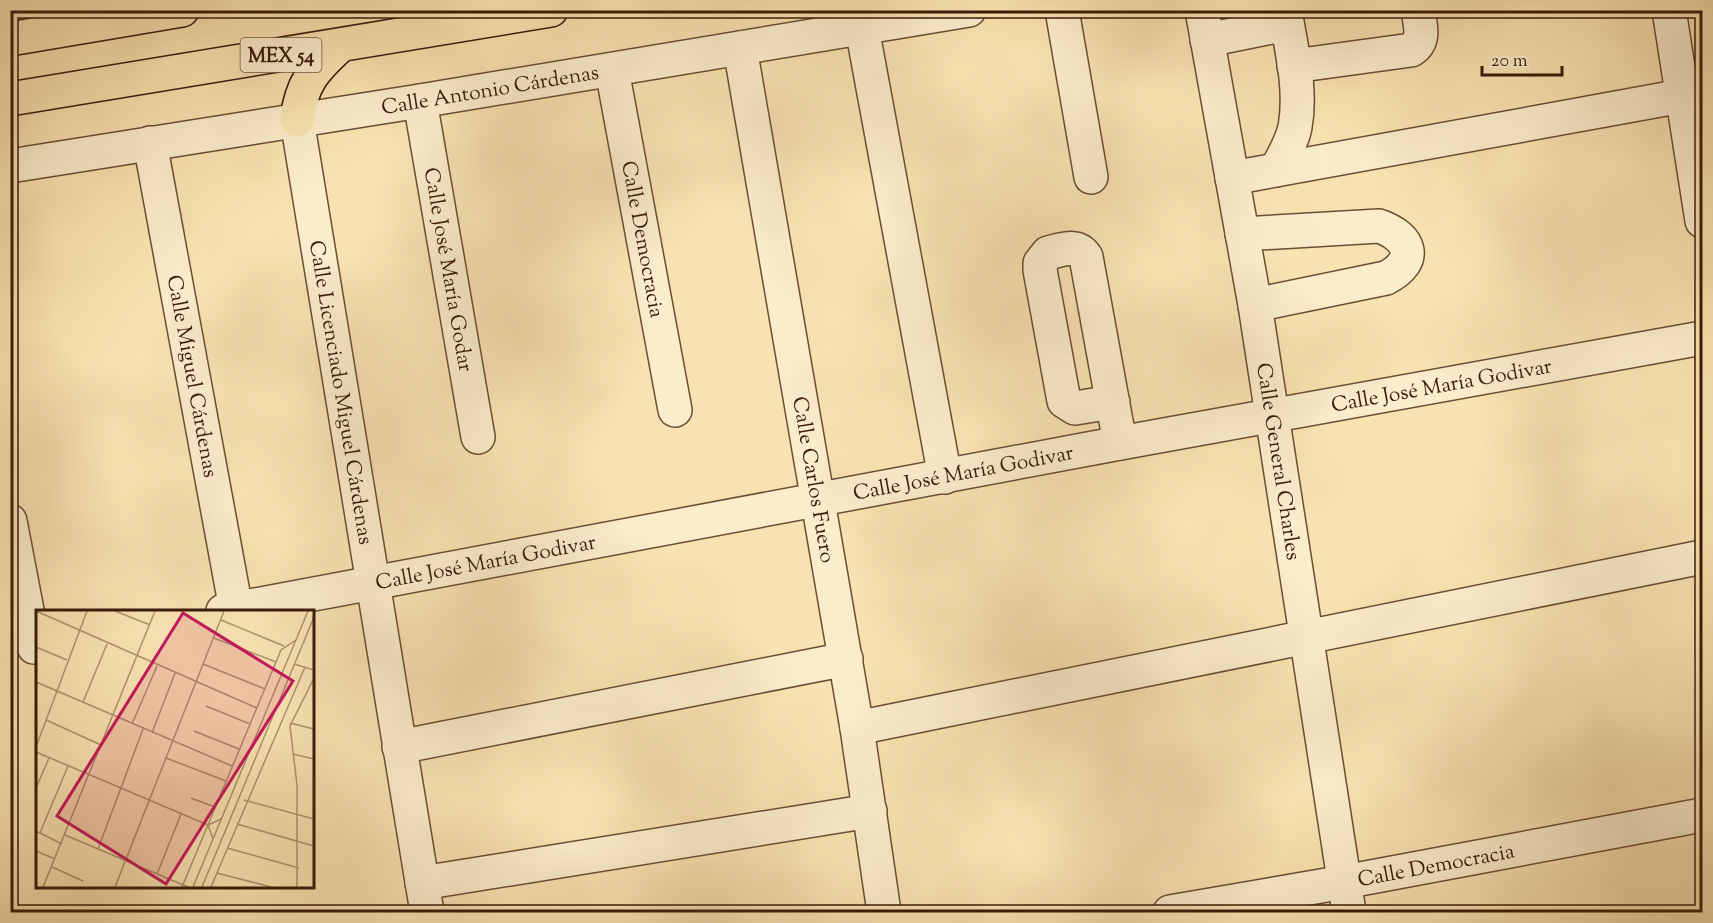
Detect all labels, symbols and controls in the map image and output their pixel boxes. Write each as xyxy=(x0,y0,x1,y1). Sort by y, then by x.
road number: MEX 54 xyxy=(240,38,322,72)
scale bar xyxy=(1482,39,1562,77)
text: 20 m xyxy=(1491,49,1528,75)
street label: Calle Antonio Cárdenas xyxy=(379,59,601,124)
street label: Calle Democracia xyxy=(612,159,671,321)
street label: Calle José María Godar xyxy=(415,165,480,374)
street label: Calle Licenciado Miguel Cárdenas xyxy=(300,238,379,547)
street label: Calle Miguel Cárdenas xyxy=(158,273,224,480)
street label: Calle José María Godivar xyxy=(1329,352,1554,422)
street label: Calle General Charles xyxy=(1247,361,1307,562)
street label: Calle Carlos Fuero xyxy=(783,394,841,566)
street label: Calle José María Godivar xyxy=(851,439,1076,510)
street label: Calle José María Godivar xyxy=(373,528,599,599)
inset map xyxy=(36,610,314,887)
street label: Calle Democracia xyxy=(1355,837,1517,896)

